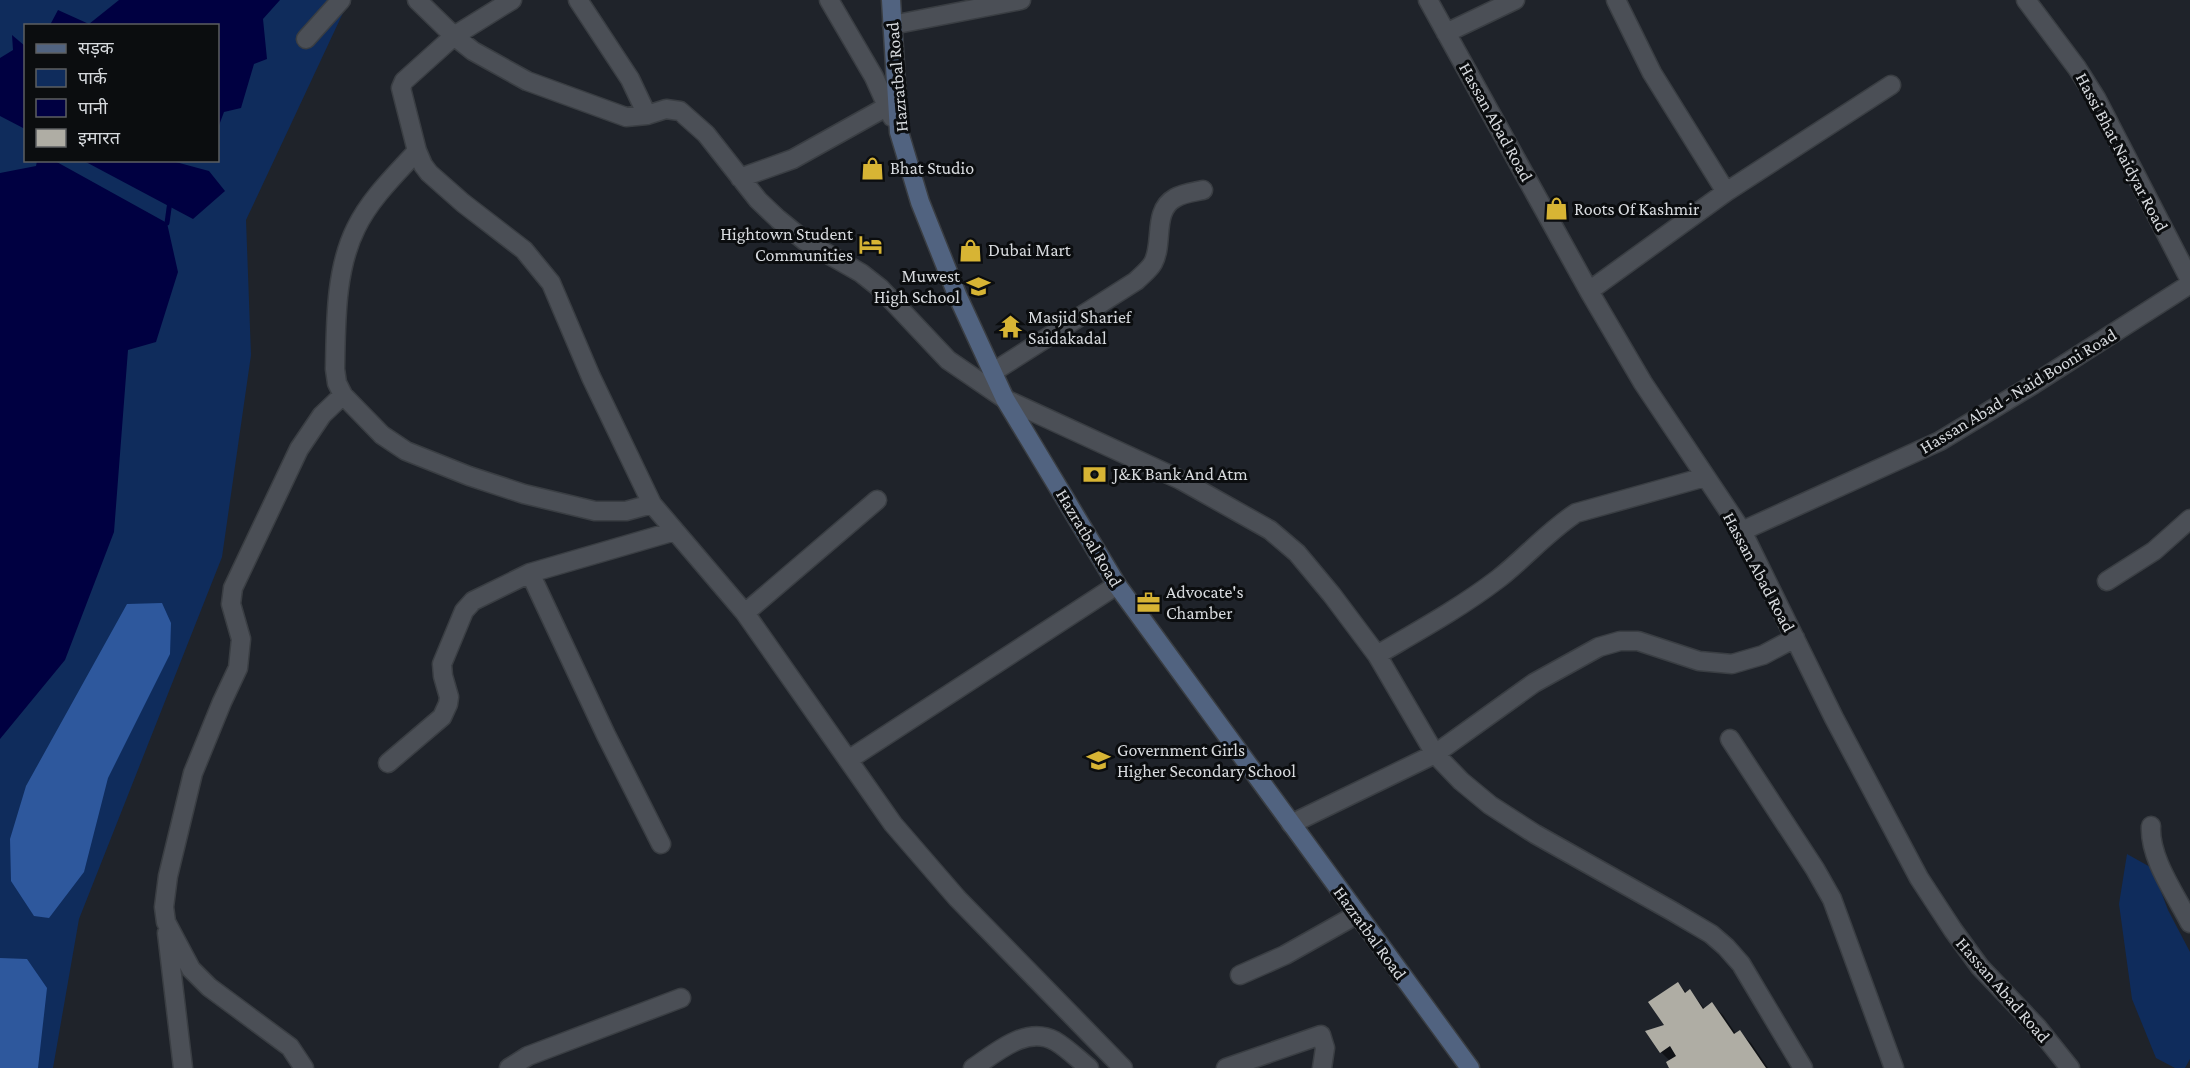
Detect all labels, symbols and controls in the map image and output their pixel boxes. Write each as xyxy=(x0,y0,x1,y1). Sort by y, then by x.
street label: Hazratbal Road xyxy=(882,21,912,133)
legend xyxy=(24,24,219,162)
text: सड़क xyxy=(78,38,115,58)
street label: Hassan Abad Road xyxy=(1455,59,1537,185)
text: पार्क xyxy=(78,67,108,88)
street label: Hassi Bhat Naidyar Road xyxy=(2072,69,2173,235)
text: पानी xyxy=(78,98,108,118)
text: इमारत xyxy=(78,128,121,148)
shop icon: Bhat Studio xyxy=(859,155,885,181)
place label: Bhat Studio xyxy=(890,158,974,178)
shop icon: Roots Of Kashmir xyxy=(1543,196,1569,222)
place label: Roots Of Kashmir xyxy=(1574,199,1700,219)
place label: Hightown Student Communities xyxy=(720,224,854,265)
hotel icon: Hightown Student Communities xyxy=(858,231,884,257)
shop icon: Dubai Mart xyxy=(957,237,983,263)
place label: Dubai Mart xyxy=(988,240,1072,260)
place label: Muwest High School xyxy=(874,266,961,307)
school or university icon: Muwest High School xyxy=(965,273,991,299)
place label: Masjid Sharief Saidakadal xyxy=(1028,307,1133,348)
temple icon: Masjid Sharief Saidakadal xyxy=(997,314,1023,340)
street label: Hassan Abad - Naid Booni Road xyxy=(1916,324,2120,458)
bank icon: J&K Bank And Atm xyxy=(1082,461,1108,487)
place label: J&K Bank And Atm xyxy=(1111,464,1248,484)
street label: Hazratbal Road xyxy=(1052,486,1126,591)
street label: Hassan Abad Road xyxy=(1719,509,1799,636)
place label: Advocate's Chamber xyxy=(1166,582,1244,623)
office icon: Advocate's Chamber xyxy=(1135,589,1161,615)
place label: Government Girls Higher Secondary School xyxy=(1117,740,1296,781)
school or university icon: Government Girls Higher Secondary School xyxy=(1086,747,1112,773)
street label: Hazratbal Road xyxy=(1329,883,1411,984)
street label: Hassan Abad Road xyxy=(1952,933,2054,1047)

